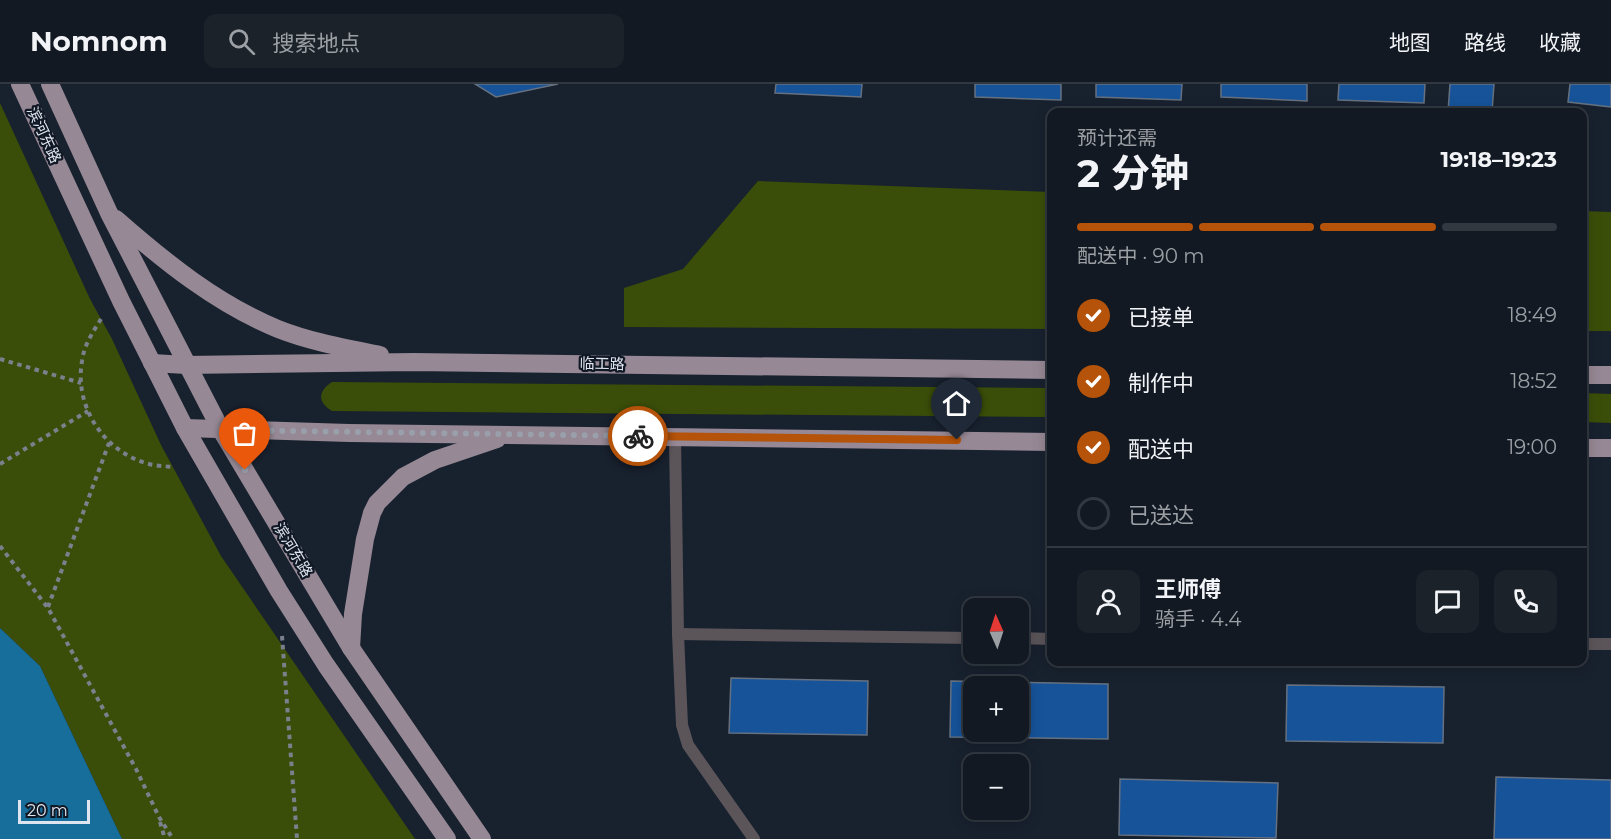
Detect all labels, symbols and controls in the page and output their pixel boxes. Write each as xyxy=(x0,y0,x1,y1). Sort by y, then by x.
search box xyxy=(204,14,624,68)
text: Nomnom xyxy=(30,24,168,58)
icon: search xyxy=(225,25,258,58)
text: 搜索地点 xyxy=(273,30,361,57)
text: 地图 xyxy=(1389,30,1431,55)
text: 路线 xyxy=(1464,30,1506,55)
text: 收藏 xyxy=(1539,30,1581,55)
street label: 滨河东路 xyxy=(23,104,66,166)
text: 预计还需 xyxy=(1077,126,1157,150)
text: 19:18–19:23 xyxy=(1441,146,1557,173)
text: 2 分钟 xyxy=(1077,149,1189,197)
text: 配送中 · 90 m xyxy=(1077,244,1204,268)
icon: check xyxy=(1077,299,1110,332)
text: 18:49 xyxy=(1508,303,1557,327)
text: 已接单 xyxy=(1128,304,1194,331)
street label: 临工路 xyxy=(579,354,625,373)
icon: check xyxy=(1077,365,1110,398)
text: 18:52 xyxy=(1510,369,1557,393)
text: 制作中 xyxy=(1128,370,1194,397)
pin xyxy=(931,378,982,440)
icon: home xyxy=(940,387,973,420)
courier xyxy=(608,406,668,466)
pin xyxy=(219,408,270,470)
icon: bag xyxy=(228,417,261,450)
icon: bike xyxy=(622,420,655,453)
icon: check xyxy=(1077,431,1110,464)
text: 19:00 xyxy=(1507,435,1557,459)
text: 配送中 xyxy=(1128,436,1194,463)
text: 已送达 xyxy=(1128,502,1194,529)
street label: 滨河东路 xyxy=(270,519,317,580)
button: person xyxy=(1077,570,1140,633)
button: chat xyxy=(1416,570,1479,633)
button: phone xyxy=(1494,570,1557,633)
text: 王师傅 xyxy=(1155,576,1221,603)
north arrow xyxy=(963,598,1029,664)
map controls xyxy=(963,598,1029,820)
text: 骑手 · 4.4 xyxy=(1155,607,1241,631)
button: + xyxy=(963,676,1029,742)
button: − xyxy=(963,754,1029,820)
scale bar xyxy=(18,797,90,824)
text: 20 m xyxy=(27,801,68,820)

